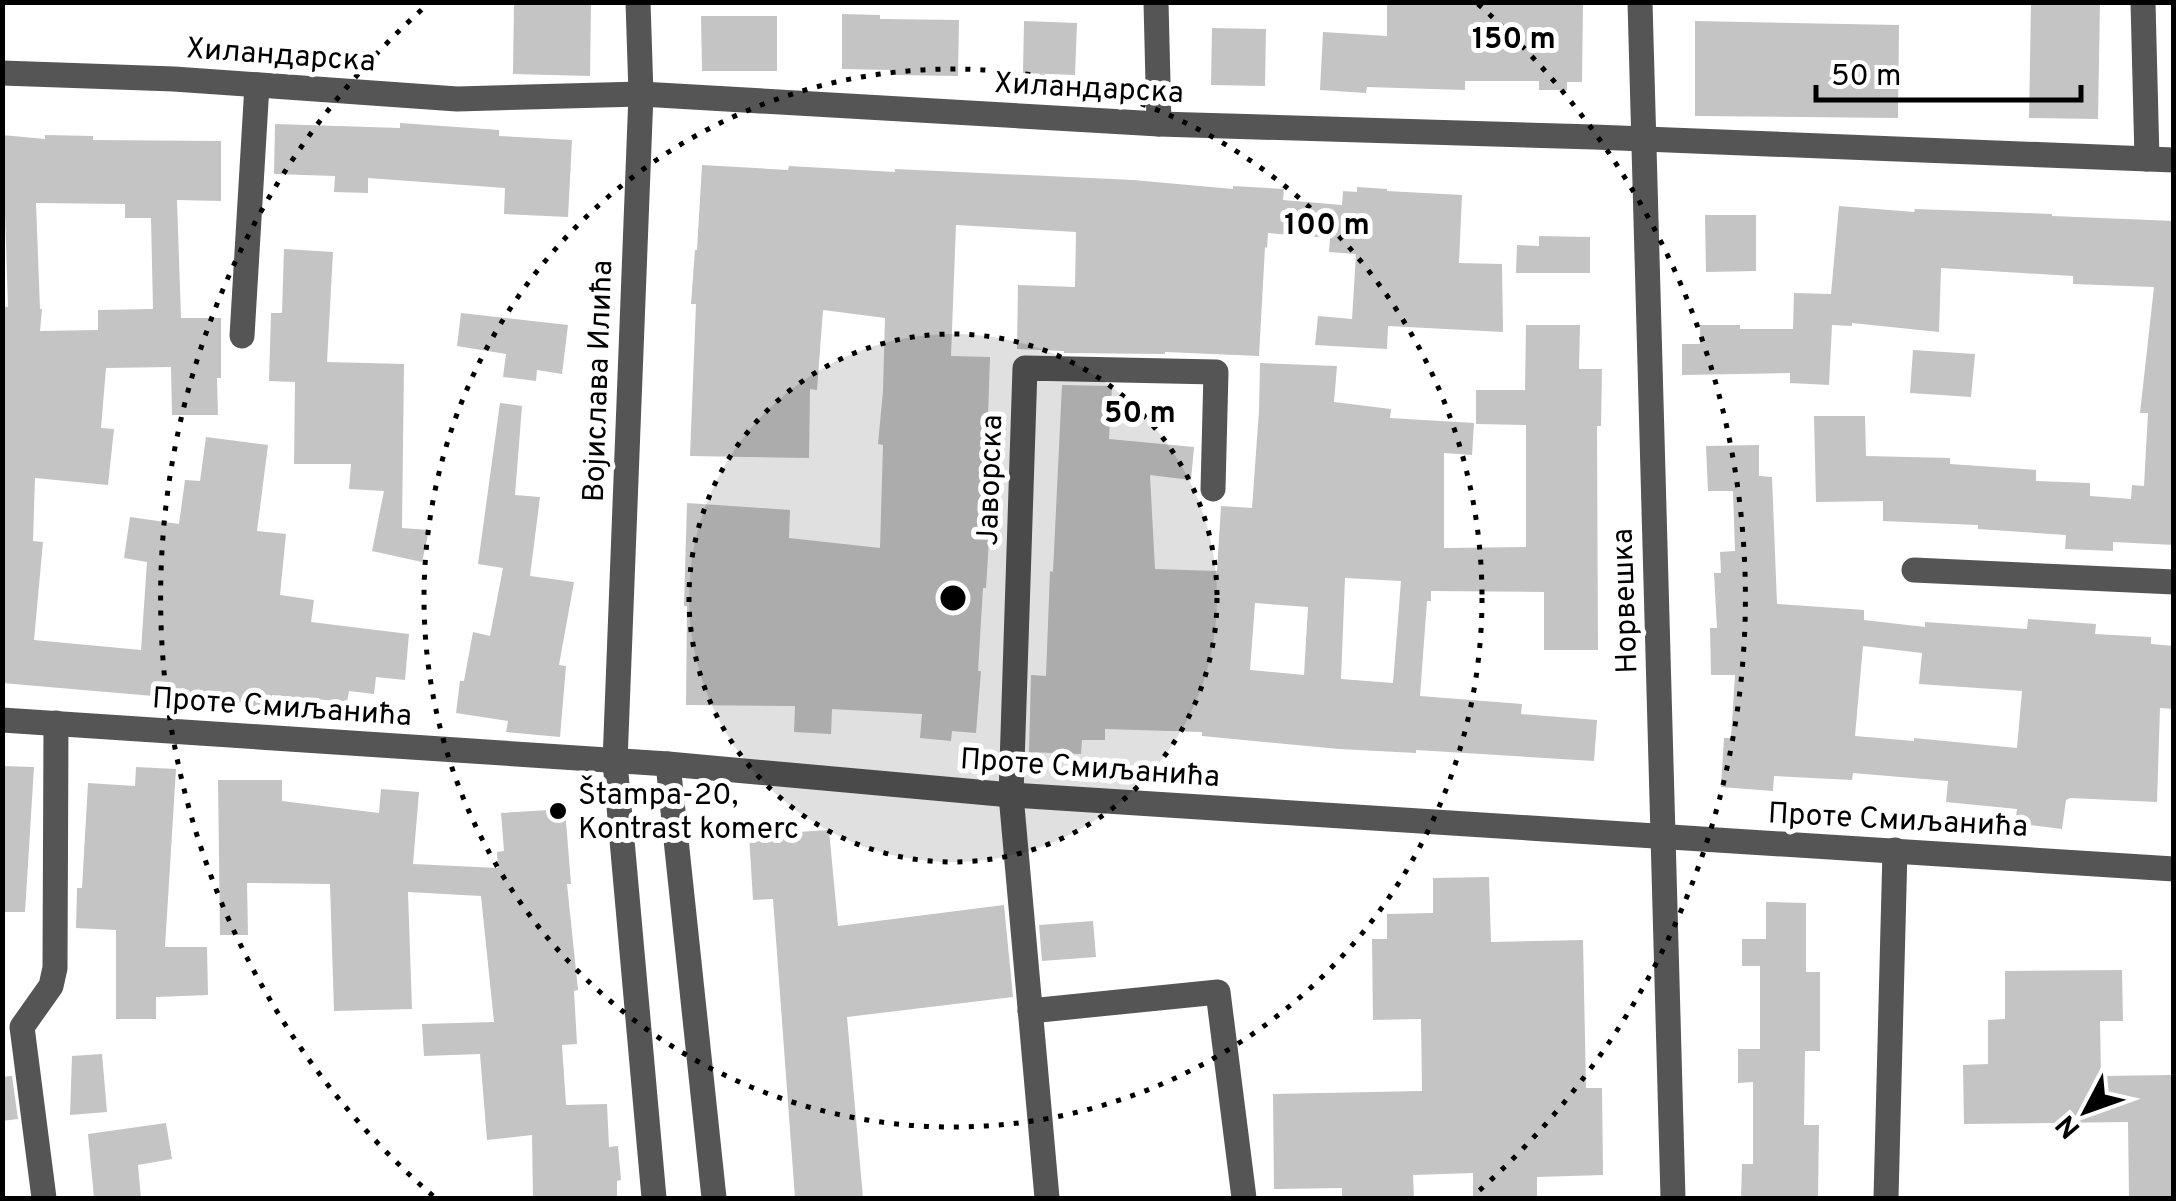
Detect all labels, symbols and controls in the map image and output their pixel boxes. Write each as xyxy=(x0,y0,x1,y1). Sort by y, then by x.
text: 150 m xyxy=(1472,22,1556,59)
street label: Хиландарска xyxy=(185,31,377,82)
scale bar xyxy=(1816,40,2081,102)
text: 50 m xyxy=(1831,59,1901,96)
street label: Хиландарска xyxy=(993,66,1185,113)
text: 100 m xyxy=(1284,208,1370,245)
street label: Војислава Илића xyxy=(577,259,622,503)
text: 50 m xyxy=(1104,396,1176,433)
street label: Јаворска xyxy=(971,414,1012,546)
street label: Норвешка xyxy=(1605,528,1648,674)
centre of rings xyxy=(935,580,971,616)
street label: Проте Смиљанића xyxy=(151,681,413,736)
street label: Проте Смиљанића xyxy=(959,742,1221,797)
place label: Štampa-20, Kontrast komerc xyxy=(578,775,799,849)
street label: Проте Смиљанића xyxy=(1767,796,2029,847)
marker: Štampa-20, Kontrast komerc xyxy=(547,800,569,822)
north arrow xyxy=(2036,1061,2136,1161)
text: N xyxy=(2049,1106,2090,1145)

